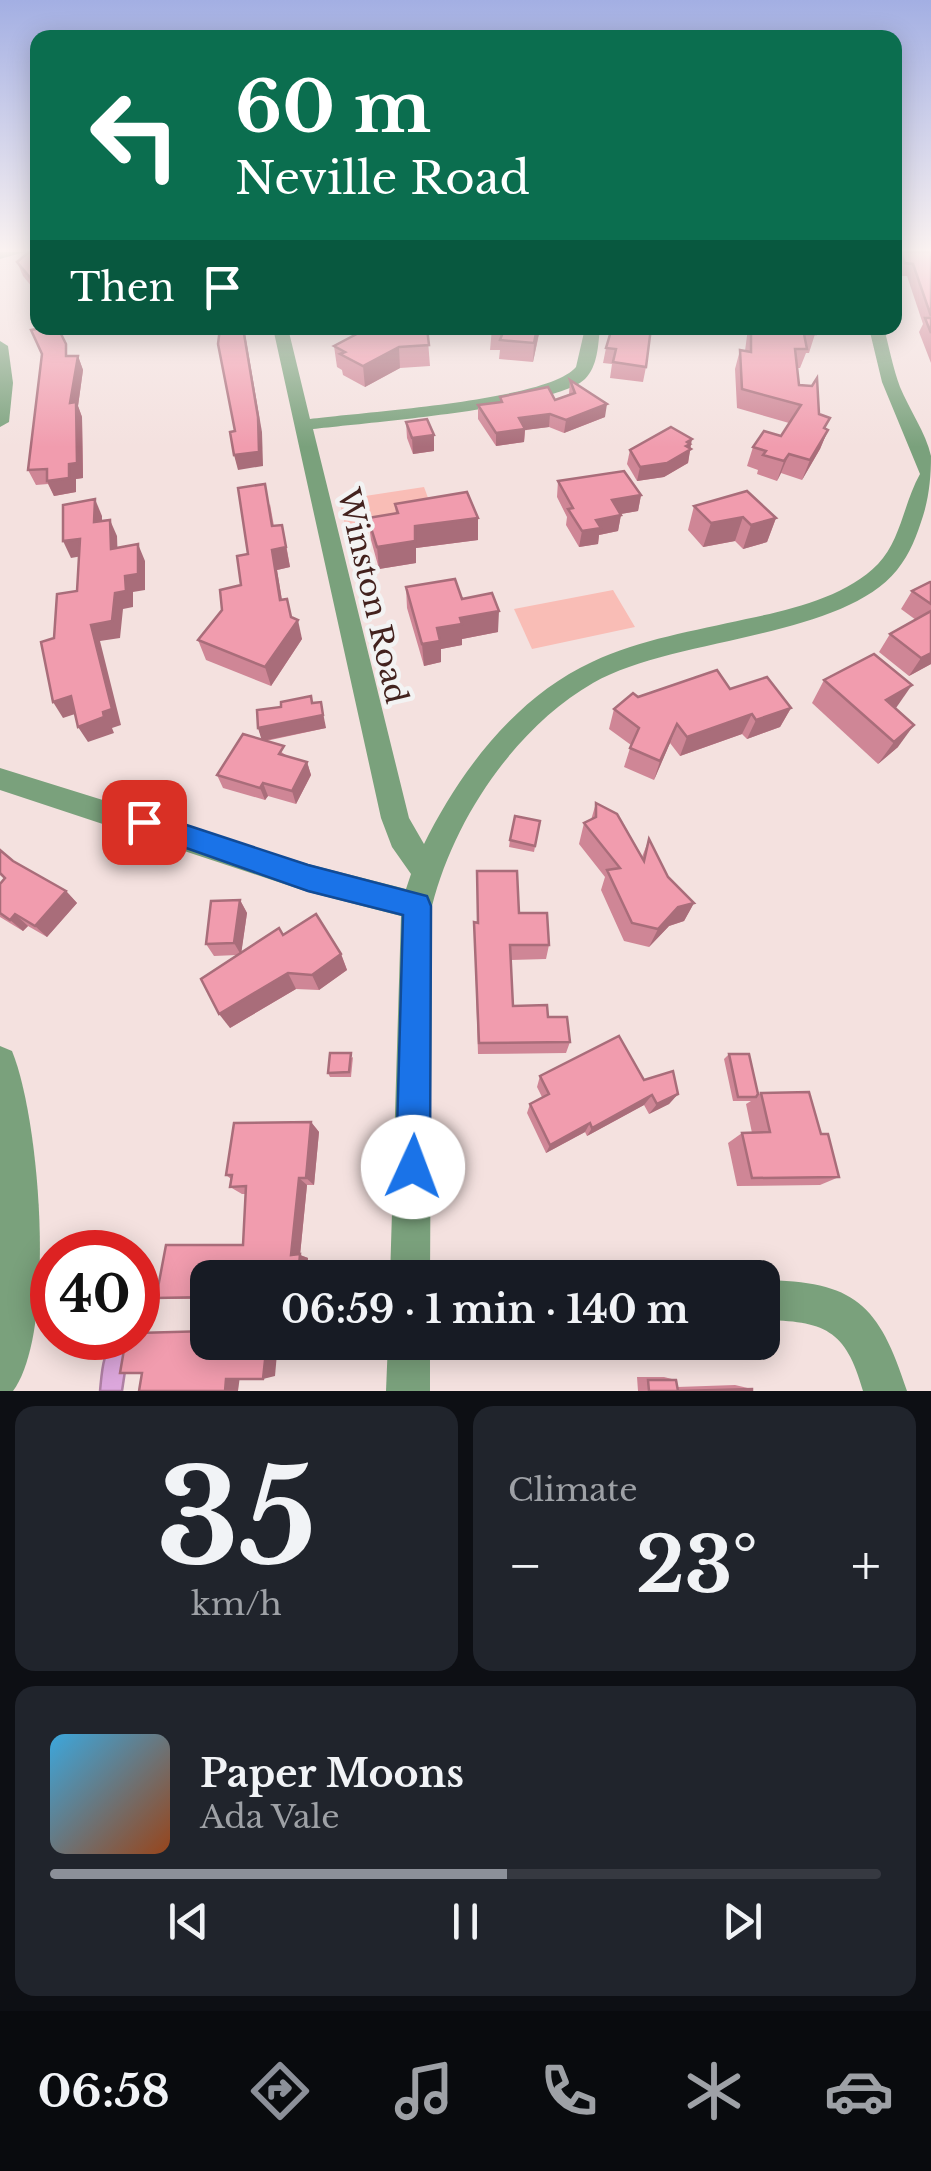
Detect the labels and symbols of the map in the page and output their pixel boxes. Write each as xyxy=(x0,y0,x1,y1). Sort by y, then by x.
street label: Winston Road xyxy=(330,484,415,707)
pin xyxy=(102,780,187,865)
position arrow xyxy=(361,1115,465,1219)
speed limit sign: 40 xyxy=(30,1230,160,1360)

